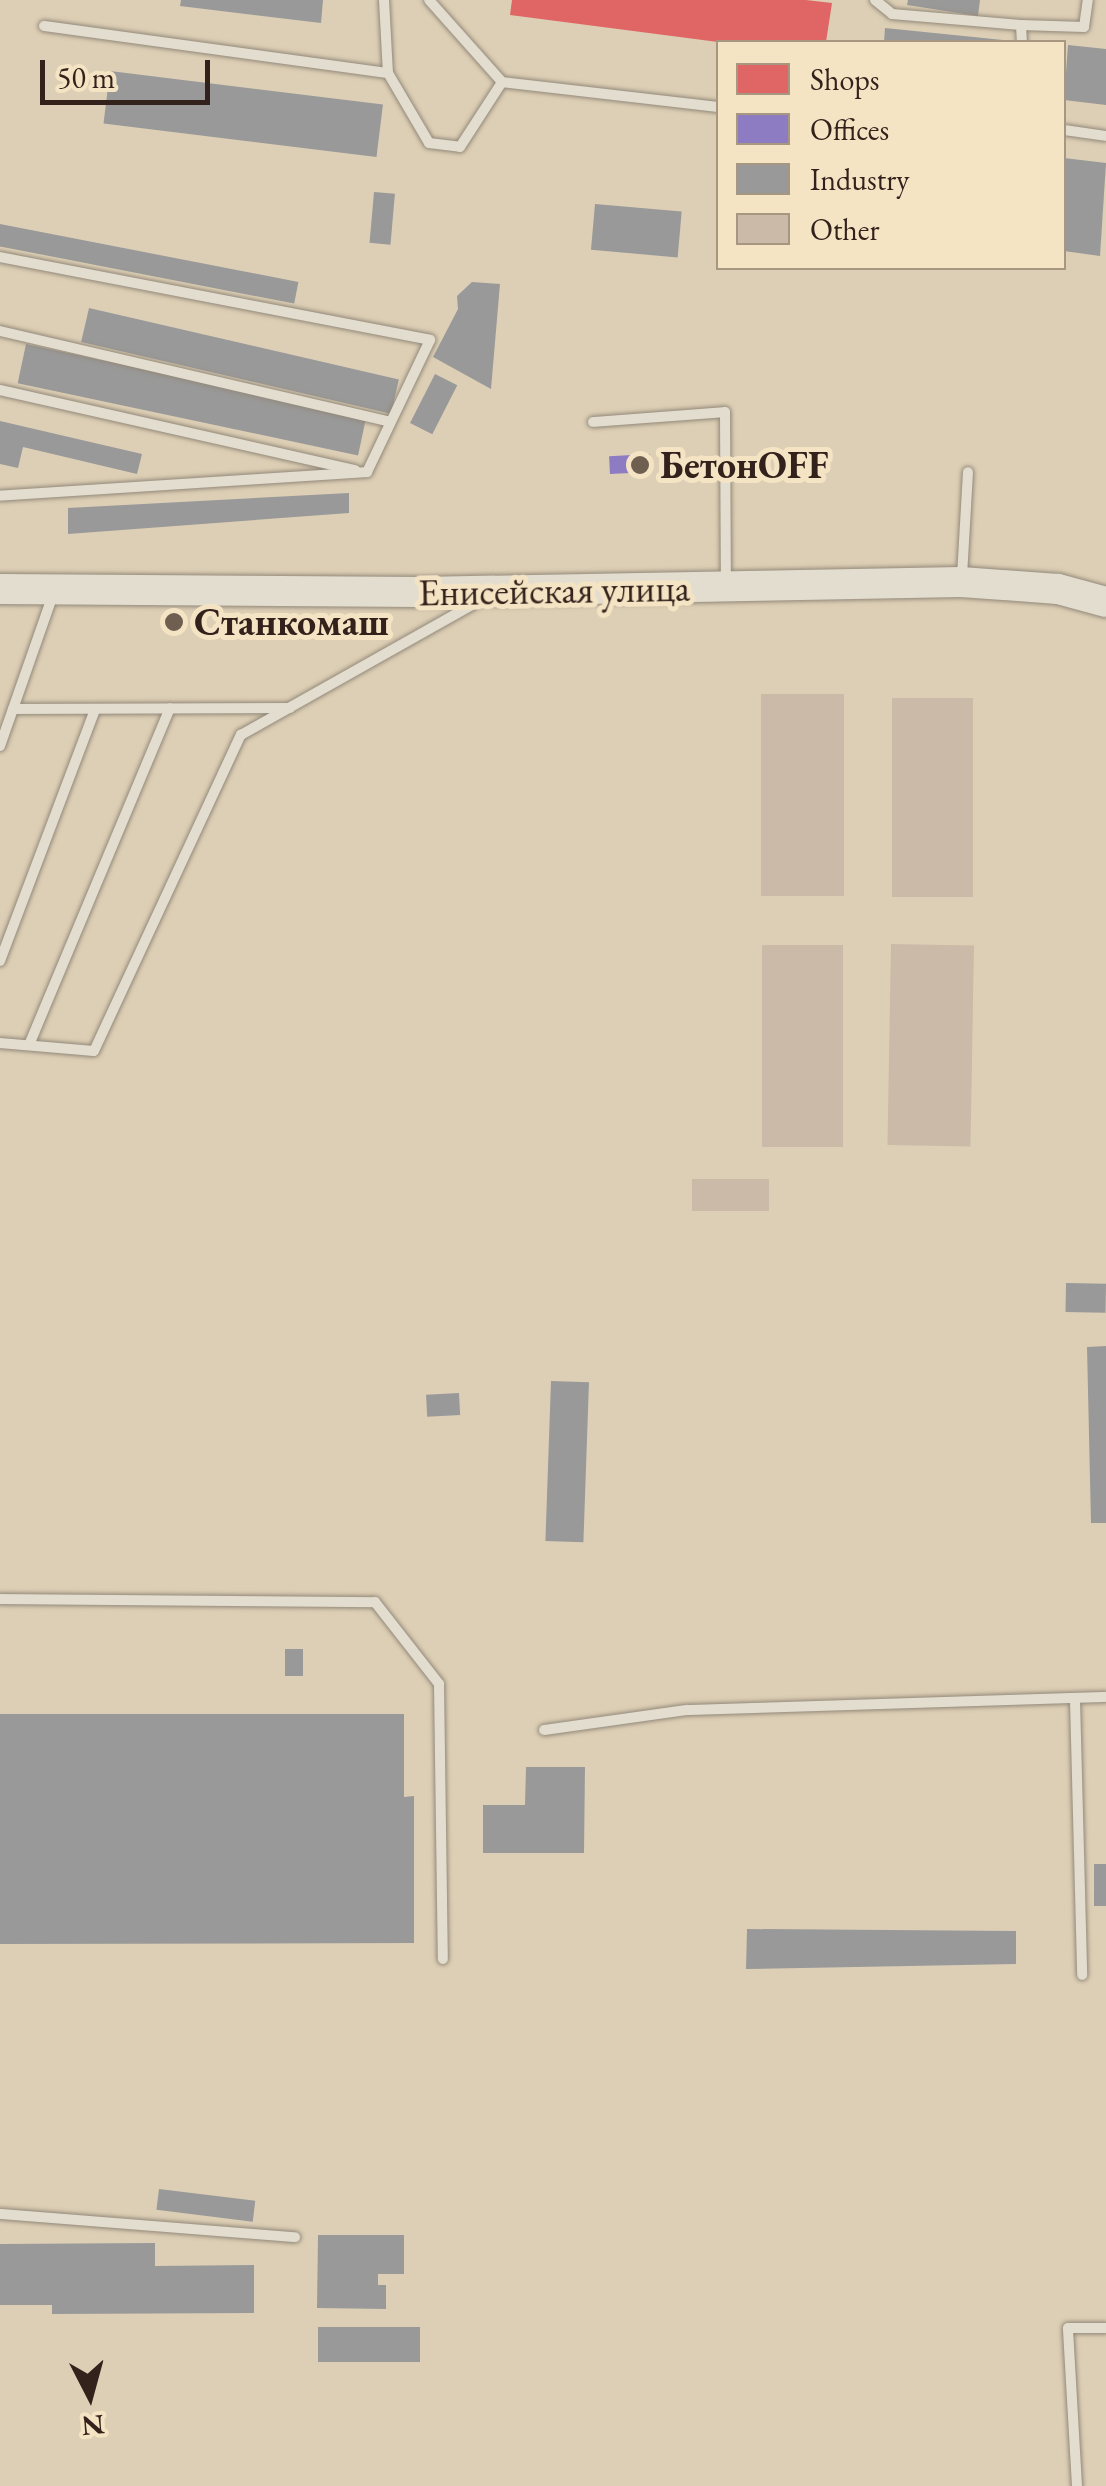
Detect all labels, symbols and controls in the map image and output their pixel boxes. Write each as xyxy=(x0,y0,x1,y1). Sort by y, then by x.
scale bar xyxy=(45,40,215,102)
legend xyxy=(716,40,1066,270)
text: 50 m xyxy=(57,58,115,97)
text: Shops xyxy=(810,60,880,99)
text: Offices xyxy=(810,110,889,149)
text: Industry xyxy=(810,160,909,199)
text: Other xyxy=(810,210,879,249)
place label: БетонOFF xyxy=(660,442,828,488)
marker: БетонOFF xyxy=(629,454,651,476)
street label: Енисейская улица xyxy=(418,565,690,615)
place label: Станкомаш xyxy=(194,599,389,645)
marker: Станкомаш xyxy=(163,611,185,633)
north arrow xyxy=(40,2346,140,2446)
text: N xyxy=(80,2407,106,2445)

